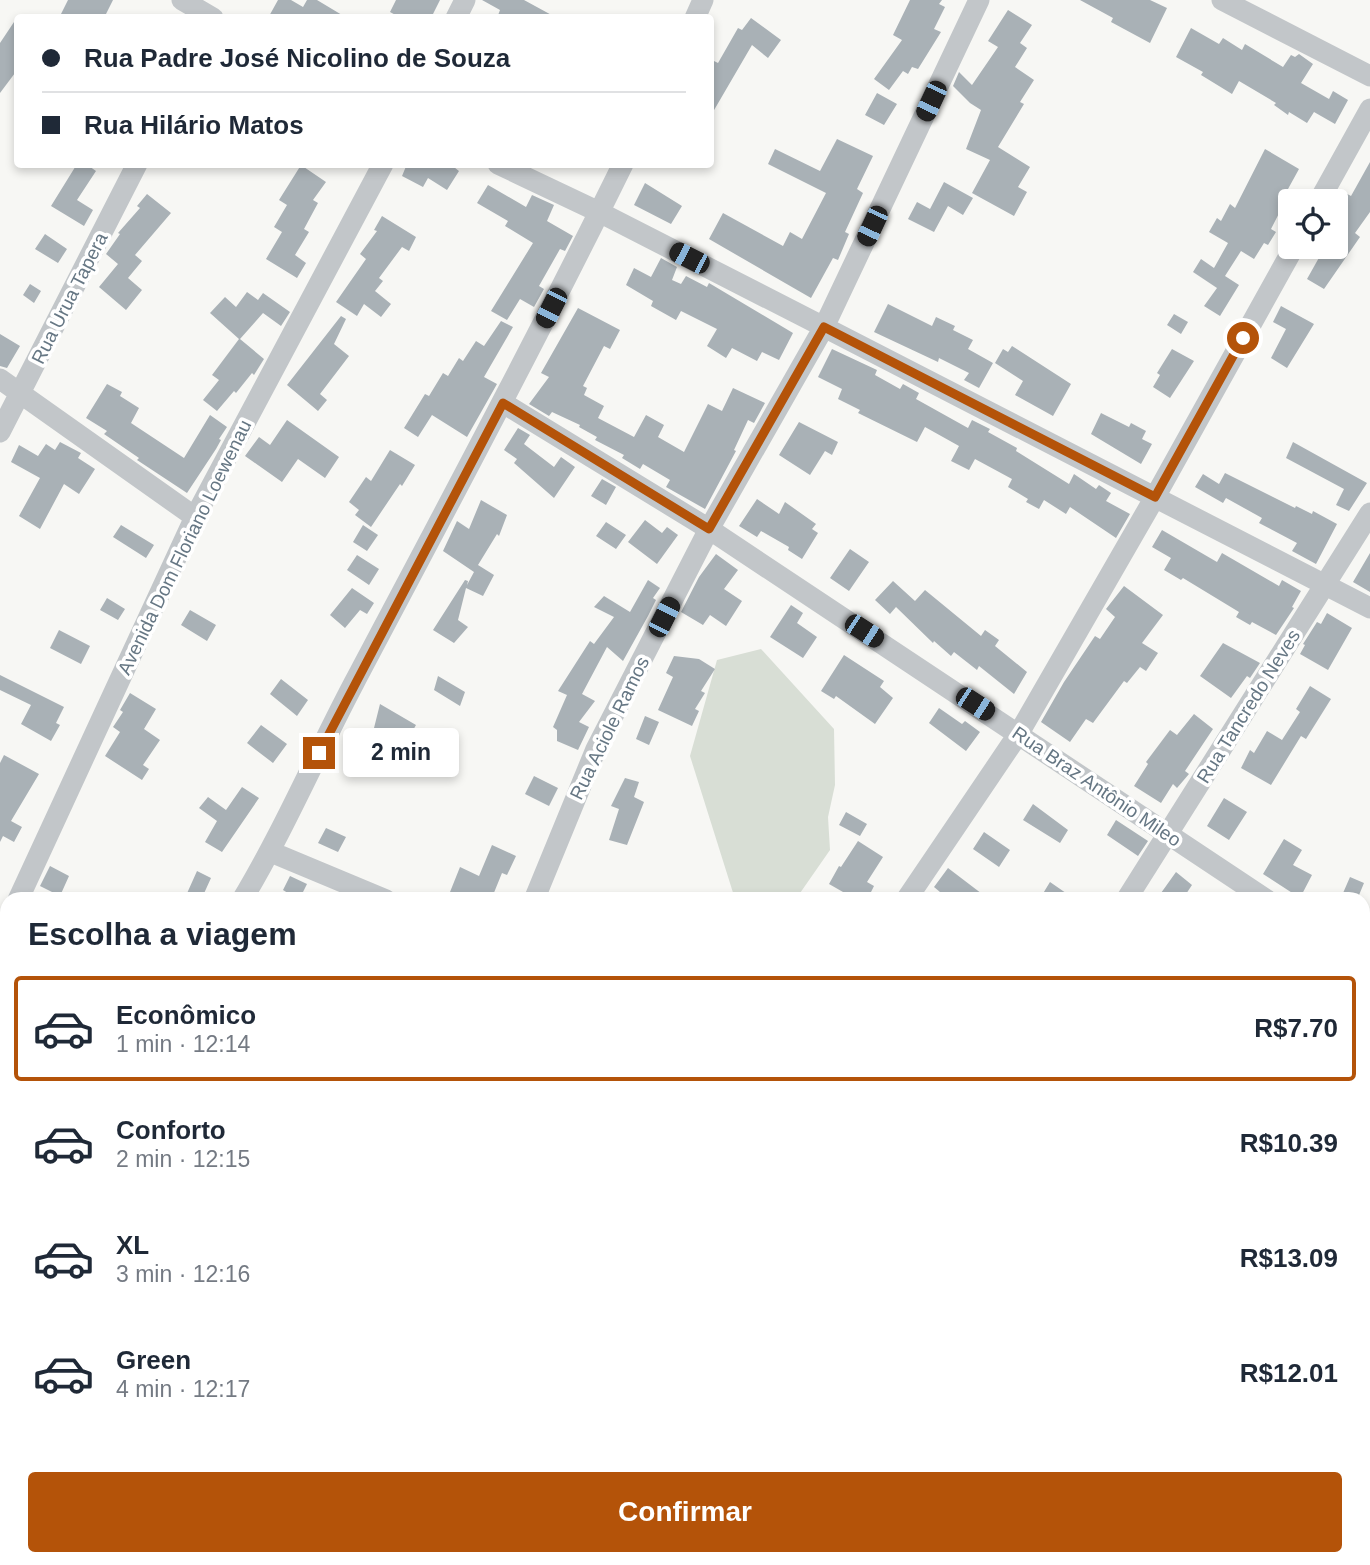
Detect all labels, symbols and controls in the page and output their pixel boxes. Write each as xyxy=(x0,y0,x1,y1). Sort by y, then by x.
text: Rua Padre José Nicolino de Souza xyxy=(84,43,510,73)
car xyxy=(913,78,950,124)
text: Rua Hilário Matos xyxy=(84,110,304,140)
map controls xyxy=(1278,189,1348,259)
button: locate xyxy=(1278,189,1348,259)
car xyxy=(854,203,891,249)
street label: Rua Urua Tapera xyxy=(27,229,112,367)
car xyxy=(666,239,713,277)
car xyxy=(533,285,570,331)
route start xyxy=(1227,322,1259,354)
street label: Avenida Dom Floriano Loewenau xyxy=(114,417,255,678)
car xyxy=(646,594,683,640)
car xyxy=(841,611,888,651)
street label: Rua Tancredo Neves xyxy=(1193,626,1304,787)
street label: Rua Aciole Ramos xyxy=(566,653,653,803)
car xyxy=(952,684,999,724)
street label: Rua Braz Antônio Mileo xyxy=(1009,722,1185,851)
callout: 2 min xyxy=(344,728,459,778)
route end xyxy=(303,737,335,769)
text: 2 min xyxy=(371,739,431,765)
text: Escolha a viagem xyxy=(28,916,297,952)
icon: car xyxy=(32,997,95,1060)
text: Econômico xyxy=(116,1000,256,1030)
text: R$7.70 xyxy=(1254,1013,1338,1043)
text: 1 min · 12:14 xyxy=(116,1031,250,1057)
icon: car xyxy=(32,1112,95,1175)
text: Conforto xyxy=(116,1115,226,1145)
text: R$10.39 xyxy=(1240,1128,1338,1158)
text: 2 min · 12:15 xyxy=(116,1146,250,1172)
icon: car xyxy=(32,1227,95,1290)
text: XL xyxy=(116,1230,149,1260)
text: R$13.09 xyxy=(1240,1243,1338,1273)
text: 3 min · 12:16 xyxy=(116,1261,250,1287)
icon: car xyxy=(32,1342,95,1405)
text: Green xyxy=(116,1345,191,1375)
text: R$12.01 xyxy=(1240,1358,1338,1388)
text: 4 min · 12:17 xyxy=(116,1376,250,1402)
button: Confirmar xyxy=(28,1472,1342,1552)

